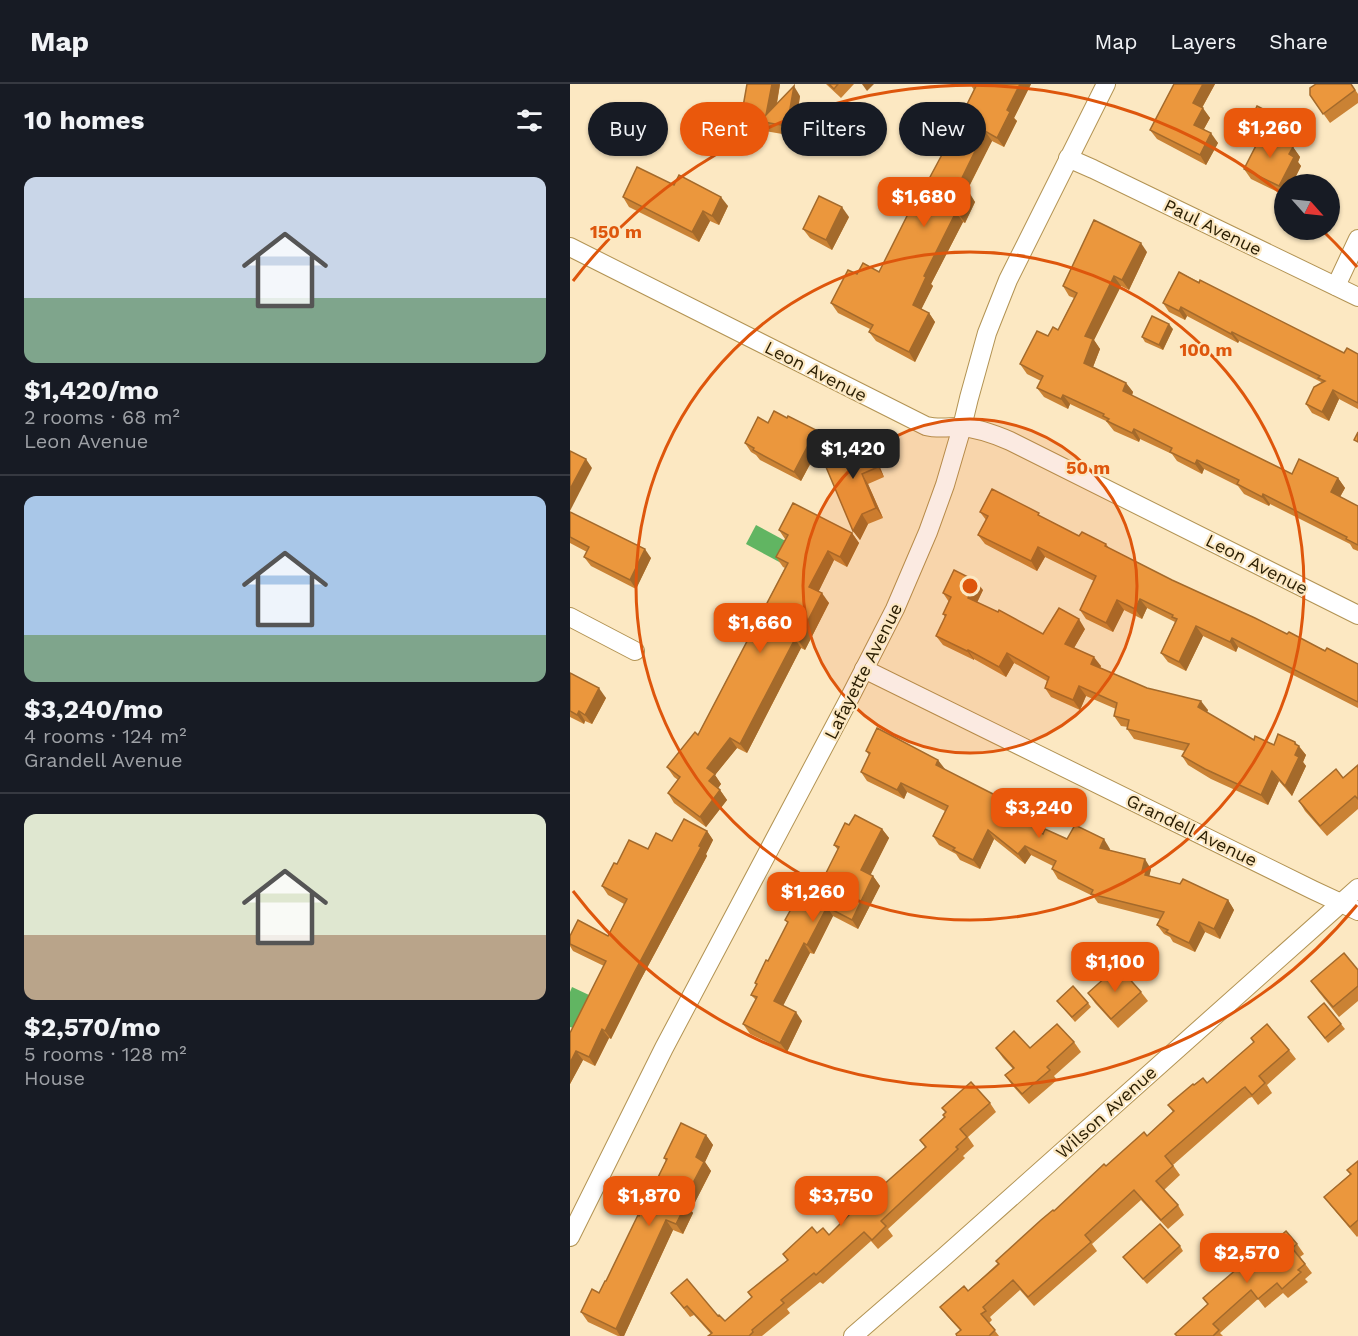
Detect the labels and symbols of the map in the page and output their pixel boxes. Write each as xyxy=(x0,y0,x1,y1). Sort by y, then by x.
pin: $1,260 xyxy=(1221,108,1319,159)
north arrow xyxy=(1274,174,1340,240)
pin: $1,680 xyxy=(875,177,973,228)
street label: Paul Avenue xyxy=(1161,194,1265,260)
text: 150 m xyxy=(590,221,642,242)
street label: Leon Avenue xyxy=(761,336,871,406)
text: 100 m xyxy=(1179,339,1233,360)
pin: $1,420 xyxy=(804,429,902,480)
text: 50 m xyxy=(1066,457,1110,478)
street label: Leon Avenue xyxy=(1202,529,1312,599)
centre of rings xyxy=(960,576,980,596)
street label: Lafayette Avenue xyxy=(820,599,906,743)
pin: $1,660 xyxy=(711,603,809,654)
pin: $3,240 xyxy=(990,788,1088,839)
street label: Grandell Avenue xyxy=(1123,789,1261,871)
pin: $1,260 xyxy=(764,872,862,923)
pin: $1,100 xyxy=(1066,942,1164,993)
street label: Wilson Avenue xyxy=(1051,1061,1161,1163)
pin: $1,870 xyxy=(600,1176,698,1227)
pin: $3,750 xyxy=(792,1176,890,1227)
pin: $2,570 xyxy=(1198,1233,1296,1284)

